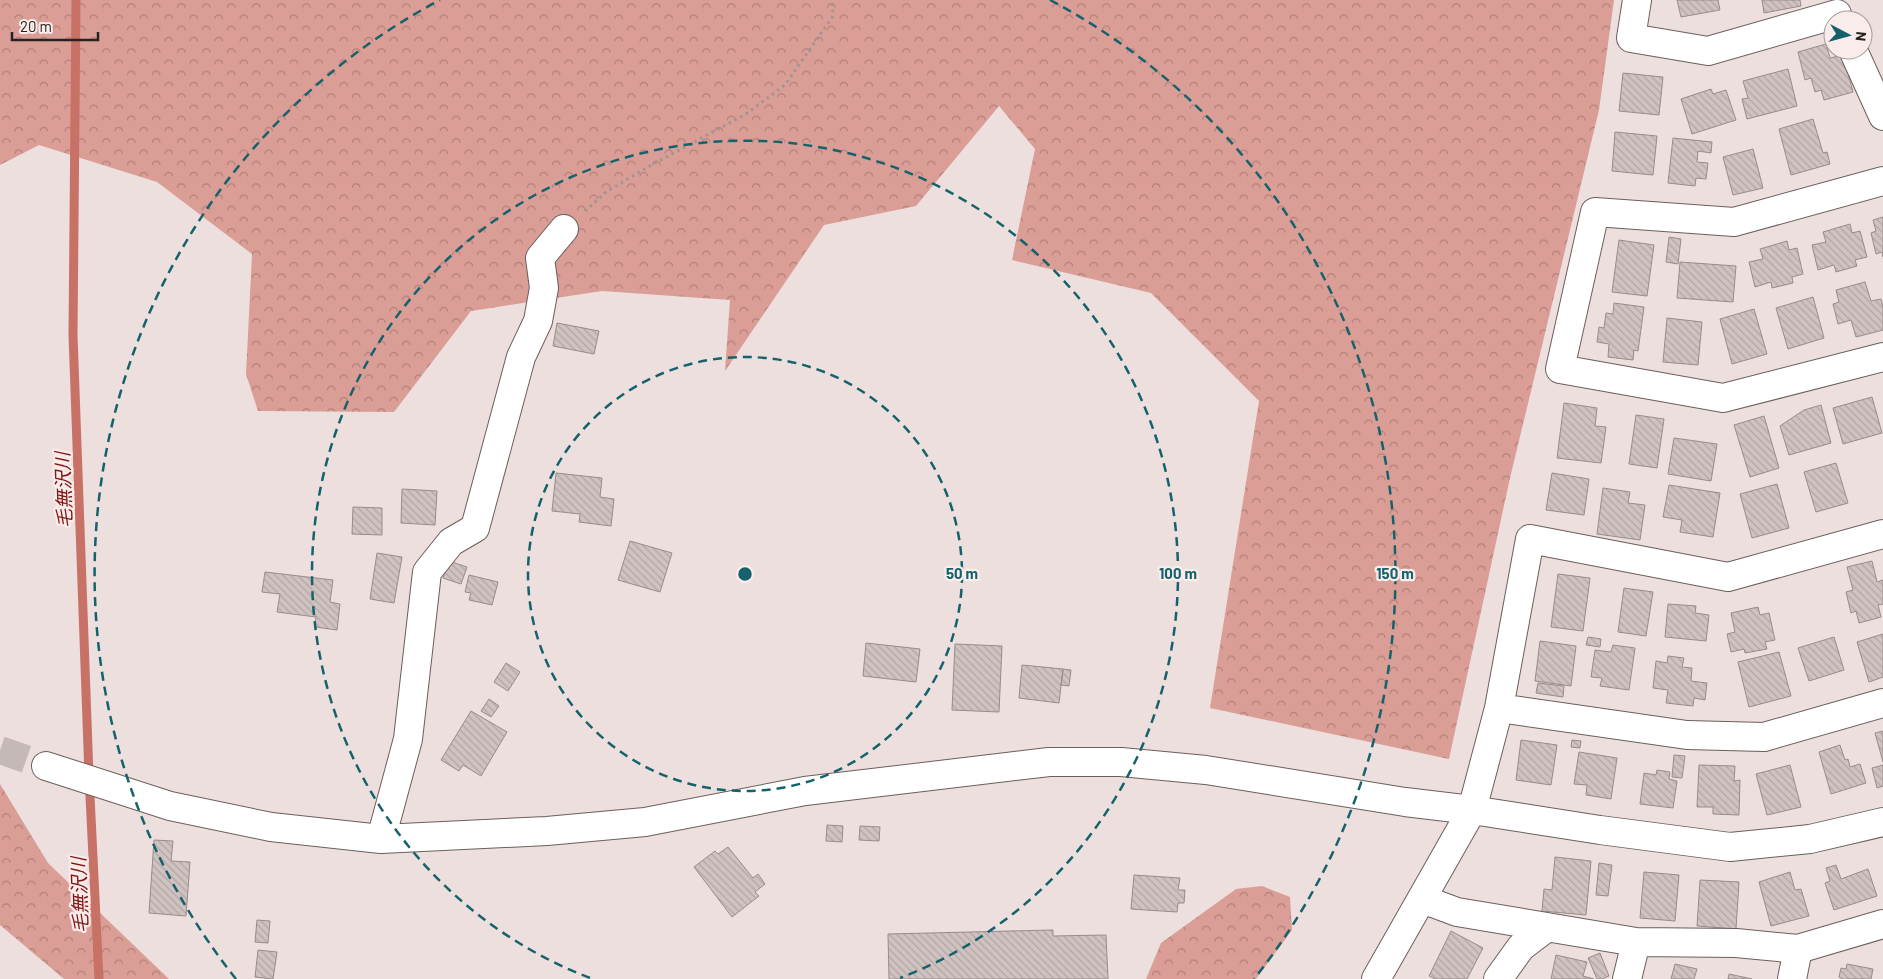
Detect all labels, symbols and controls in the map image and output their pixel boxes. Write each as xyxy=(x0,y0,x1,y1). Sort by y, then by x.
scale bar xyxy=(12,10,99,42)
north arrow xyxy=(1823,10,1873,60)
text: 20 m xyxy=(20,17,52,35)
text: N xyxy=(1852,31,1870,42)
water label: 毛無沢川 xyxy=(50,450,76,528)
text: 50 m xyxy=(946,564,978,582)
text: 100 m xyxy=(1159,564,1197,582)
text: 150 m xyxy=(1376,564,1414,582)
centre of rings xyxy=(736,565,754,583)
water label: 毛無沢川 xyxy=(66,855,92,933)

